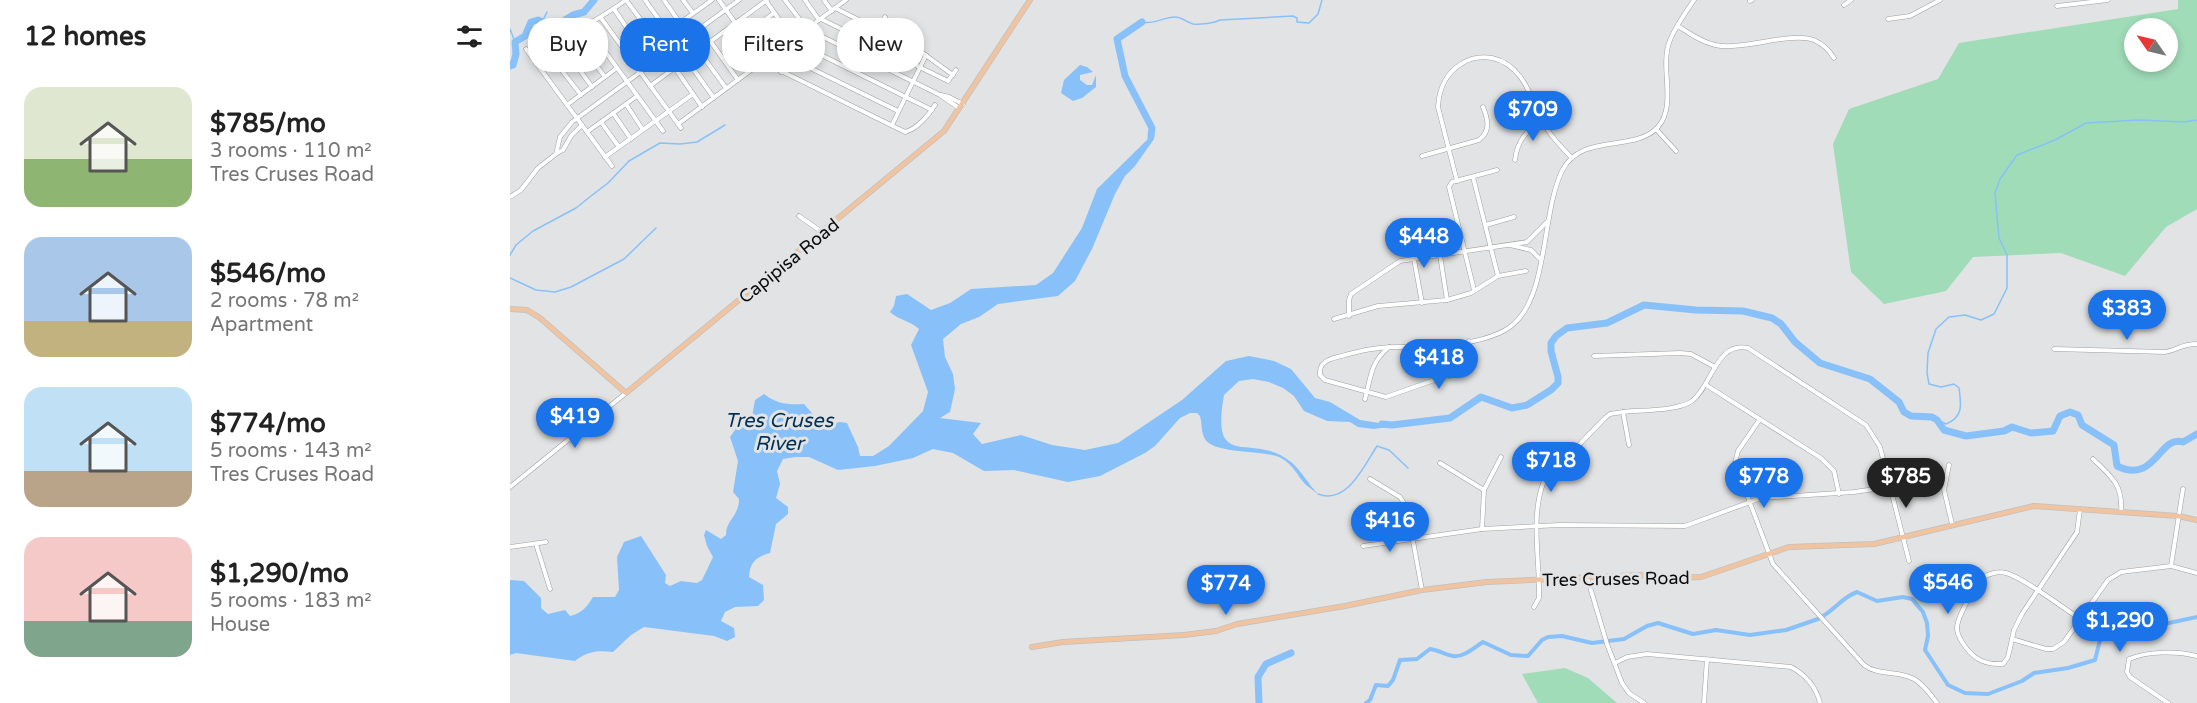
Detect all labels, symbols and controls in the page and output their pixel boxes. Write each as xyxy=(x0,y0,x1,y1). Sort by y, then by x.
chip: Buy xyxy=(528,18,608,72)
chip: Rent xyxy=(620,18,710,72)
chip: Filters xyxy=(722,18,825,72)
chip: New xyxy=(837,18,924,72)
north arrow xyxy=(2124,18,2178,72)
map controls xyxy=(2124,18,2178,72)
icon: filters xyxy=(453,20,486,53)
text: 12 homes xyxy=(24,21,146,52)
pin: $709 xyxy=(1497,91,1569,142)
text: $709 xyxy=(1508,98,1558,122)
text: $785/mo xyxy=(210,108,326,139)
icon: home xyxy=(72,111,144,183)
text: 3 rooms · 110 m² xyxy=(210,139,372,163)
text: Tres Cruses Road xyxy=(210,163,374,187)
street label: Capipisa Road xyxy=(734,214,844,308)
pin: $448 xyxy=(1388,218,1460,269)
text: $448 xyxy=(1399,225,1449,249)
text: $546/mo xyxy=(210,258,326,289)
icon: home xyxy=(72,261,144,333)
text: 2 rooms · 78 m² xyxy=(210,289,359,313)
pin: $383 xyxy=(2091,290,2163,341)
text: $383 xyxy=(2102,297,2152,321)
text: Apartment xyxy=(210,313,313,337)
pin: $418 xyxy=(1403,339,1475,390)
text: $418 xyxy=(1414,346,1464,370)
pin: $419 xyxy=(539,398,611,449)
text: $419 xyxy=(550,405,600,429)
text: $774/mo xyxy=(210,408,326,439)
water label: Tres Cruses River xyxy=(725,409,835,456)
icon: home xyxy=(72,411,144,483)
text: 5 rooms · 143 m² xyxy=(210,439,372,463)
pin: $718 xyxy=(1515,442,1587,493)
text: $718 xyxy=(1526,449,1576,473)
pin: $778 xyxy=(1728,458,1800,509)
pin: $785 xyxy=(1870,458,1942,509)
text: Tres Cruses Road xyxy=(210,463,374,487)
text: $778 xyxy=(1739,465,1789,489)
text: $785 xyxy=(1881,465,1931,489)
pin: $416 xyxy=(1354,502,1426,553)
text: $416 xyxy=(1365,509,1415,533)
text: $1,290/mo xyxy=(210,558,349,589)
icon: home xyxy=(72,561,144,633)
pin: $546 xyxy=(1912,564,1984,615)
pin: $774 xyxy=(1190,565,1262,616)
street label: Tres Cruses Road xyxy=(1542,567,1690,591)
text: $546 xyxy=(1923,571,1973,595)
text: $774 xyxy=(1201,572,1251,596)
text: 5 rooms · 183 m² xyxy=(210,589,372,613)
pin: $1,290 xyxy=(2071,602,2169,653)
text: $1,290 xyxy=(2086,609,2154,633)
text: House xyxy=(210,613,270,637)

